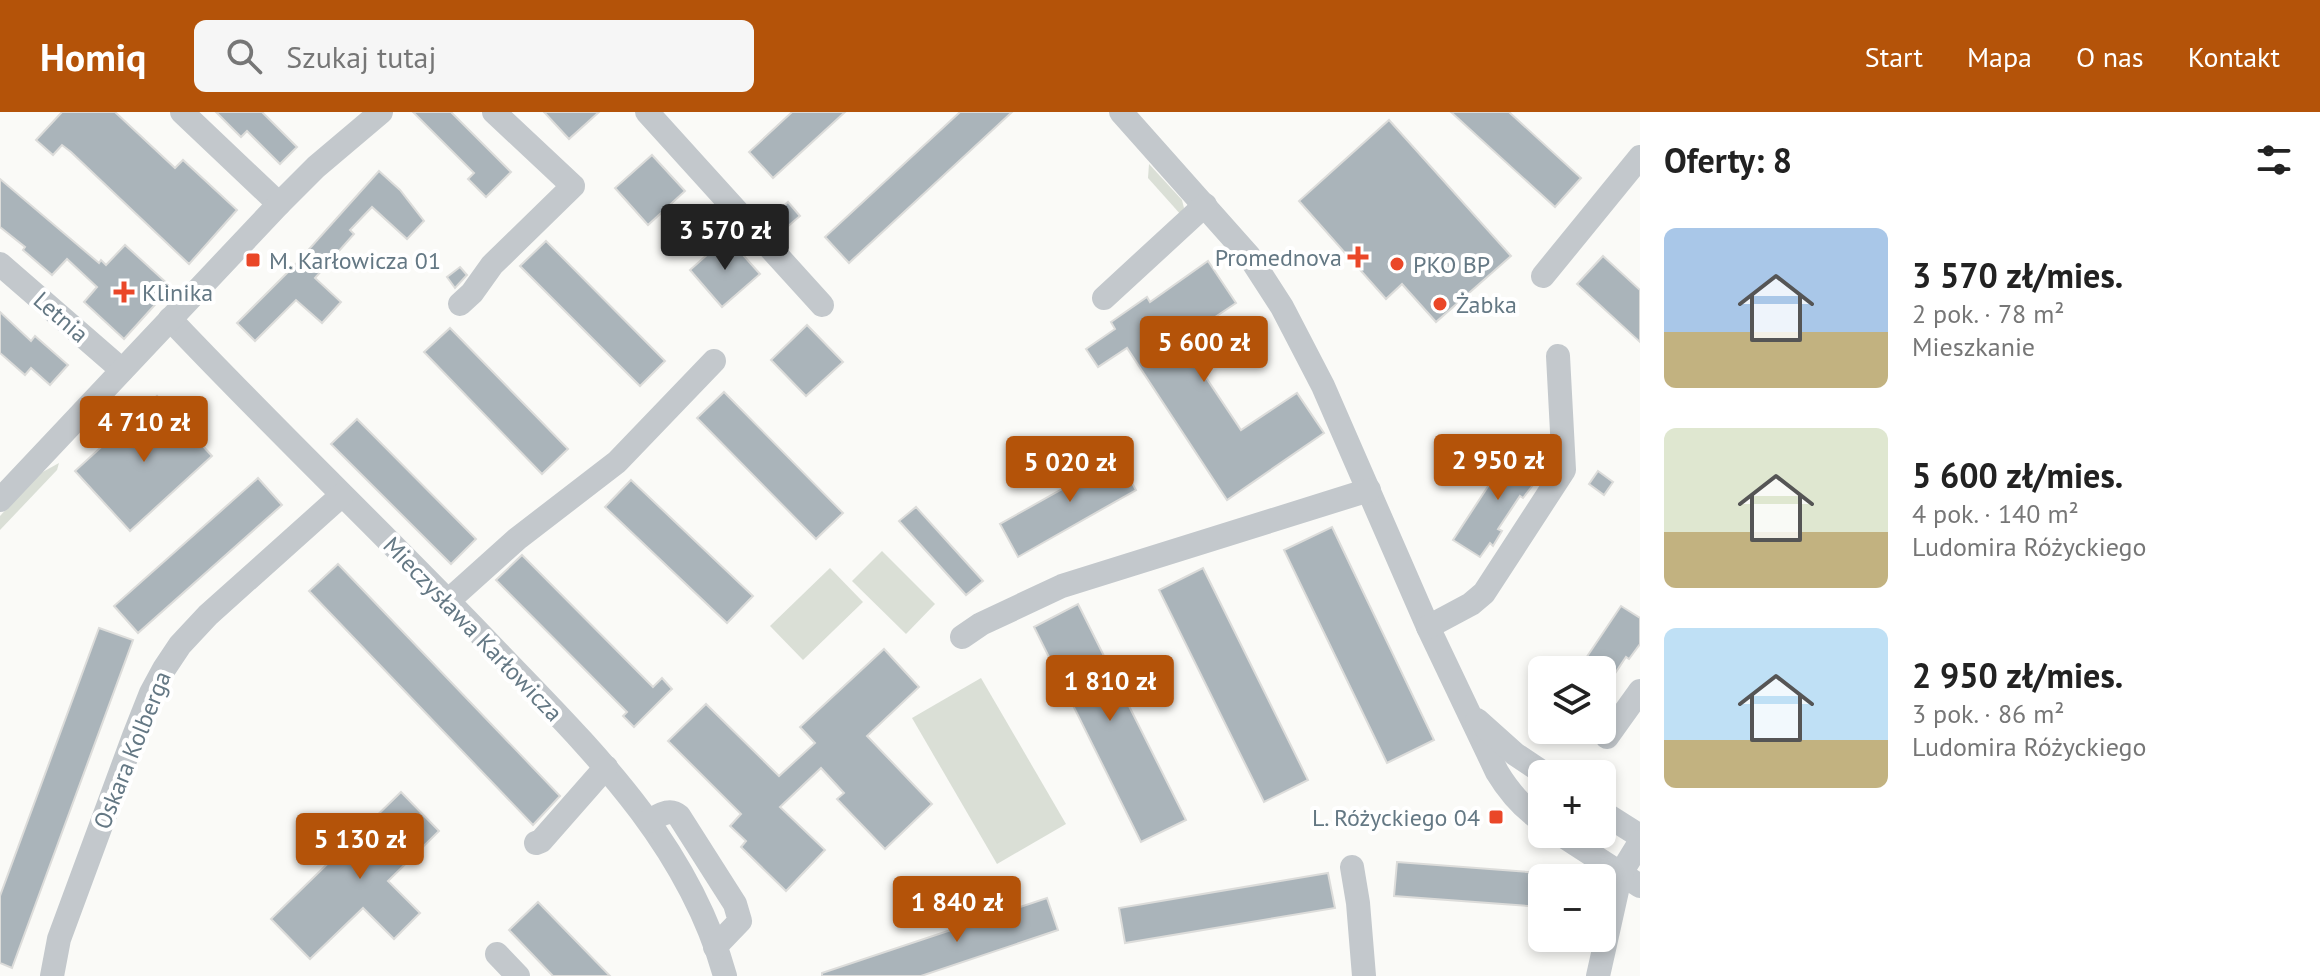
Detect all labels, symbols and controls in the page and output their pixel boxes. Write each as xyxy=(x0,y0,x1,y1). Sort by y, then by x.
search box xyxy=(194,20,754,92)
text: Homiq xyxy=(40,32,146,81)
icon: search xyxy=(222,34,266,78)
text: Szukaj tutaj xyxy=(286,37,437,76)
text: Start xyxy=(1865,38,1923,75)
text: Mapa xyxy=(1967,38,2032,75)
text: O nas xyxy=(2076,38,2144,75)
text: Kontakt xyxy=(2188,38,2280,75)
text: Oferty: 8 xyxy=(1664,138,1792,182)
icon: filters xyxy=(2252,138,2296,182)
pin: 3 570 zł xyxy=(642,204,808,272)
text: 3 570 zł xyxy=(679,213,771,246)
place label: Promednova xyxy=(1215,242,1342,273)
place label: M. Karłowicza 01 xyxy=(269,245,441,276)
marker: Promednova xyxy=(1349,248,1367,266)
place label: PKO BP xyxy=(1413,249,1490,280)
marker: M. Karłowicza 01 xyxy=(244,251,262,269)
text: 3 570 zł/mies. xyxy=(1912,253,2123,297)
marker: PKO BP xyxy=(1388,255,1406,273)
icon: home xyxy=(1728,260,1824,356)
place label: Klinika xyxy=(142,277,213,308)
marker: Klinika xyxy=(113,281,135,303)
street label: Letnia xyxy=(27,285,95,349)
place label: Żabka xyxy=(1456,289,1517,320)
marker: Żabka xyxy=(1431,295,1449,313)
text: 2 pok. · 78 m² xyxy=(1912,297,2065,330)
pin: 5 600 zł xyxy=(1121,316,1287,384)
text: 5 600 zł xyxy=(1158,325,1250,358)
text: Mieszkanie xyxy=(1912,330,2035,363)
pin: 4 710 zł xyxy=(61,396,227,464)
text: 4 710 zł xyxy=(98,405,190,438)
pin: 2 950 zł xyxy=(1415,434,1581,502)
pin: 5 020 zł xyxy=(987,436,1153,504)
text: 2 950 zł xyxy=(1452,443,1544,476)
text: 5 020 zł xyxy=(1024,445,1116,478)
text: 5 600 zł/mies. xyxy=(1912,453,2123,497)
icon: home xyxy=(1728,460,1824,556)
text: 4 pok. · 140 m² xyxy=(1912,497,2079,530)
street label: Mieczysława Karłowicza xyxy=(377,530,569,728)
text: Ludomira Różyckiego xyxy=(1912,530,2147,563)
text: 2 950 zł/mies. xyxy=(1912,653,2123,697)
pin: 1 810 zł xyxy=(1027,655,1193,723)
map controls xyxy=(1528,656,1616,952)
button: layers xyxy=(1528,656,1616,744)
icon: home xyxy=(1728,660,1824,756)
text: 1 810 zł xyxy=(1064,664,1156,697)
street label: Oskara Kolberga xyxy=(86,666,178,834)
text: 3 pok. · 86 m² xyxy=(1912,697,2065,730)
text: Ludomira Różyckiego xyxy=(1912,730,2147,763)
button: + xyxy=(1528,760,1616,848)
place label: L. Różyckiego 04 xyxy=(1312,802,1480,833)
marker: L. Różyckiego 04 xyxy=(1487,808,1505,826)
pin: 5 130 zł xyxy=(277,813,443,881)
text: 5 130 zł xyxy=(314,822,406,855)
button: − xyxy=(1528,864,1616,952)
pin: 1 840 zł xyxy=(874,876,1040,944)
text: 1 840 zł xyxy=(911,885,1003,918)

